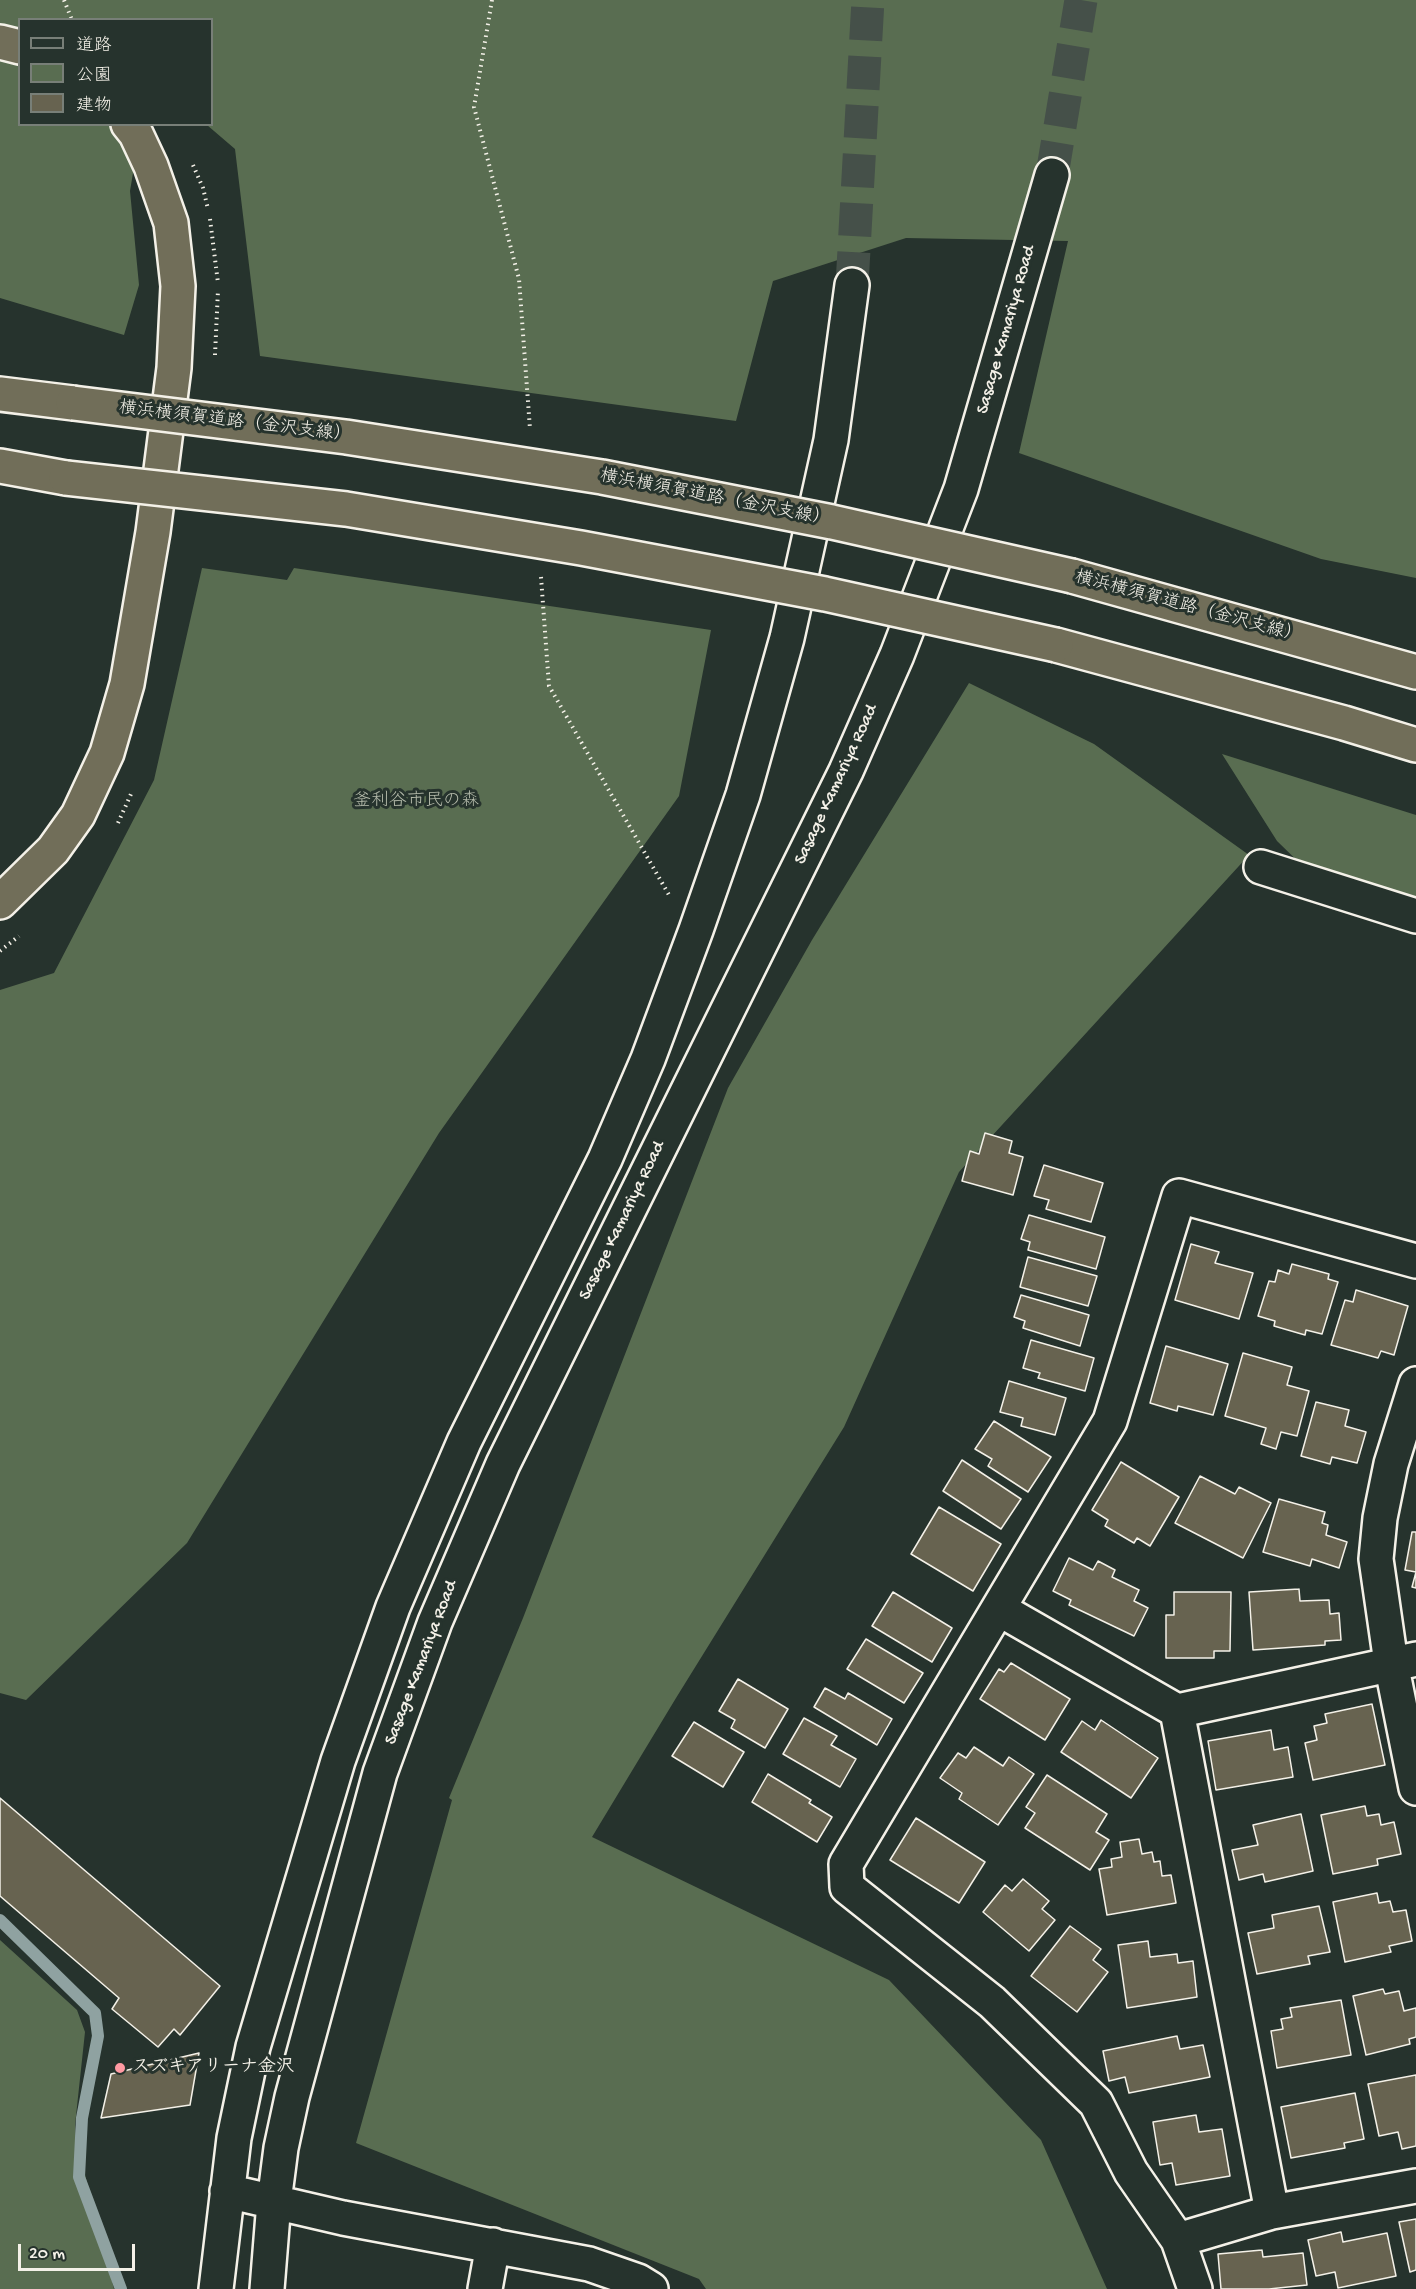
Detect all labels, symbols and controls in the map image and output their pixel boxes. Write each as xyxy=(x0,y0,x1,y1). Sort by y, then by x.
legend xyxy=(18,18,213,126)
text: 道路 xyxy=(76,36,112,57)
text: 公園 xyxy=(76,66,112,87)
text: 建物 xyxy=(76,96,112,117)
street label: Sasage Kamariya Road xyxy=(973,243,1041,417)
street label: 横浜横須賀道路（金沢支線） xyxy=(118,398,352,448)
street label: 横浜横須賀道路（金沢支線） xyxy=(598,466,832,532)
street label: 横浜横須賀道路（金沢支線） xyxy=(1072,567,1304,649)
street label: Sasage Kamariya Road xyxy=(790,702,884,868)
park label: 釜利谷市民の森 xyxy=(353,791,479,813)
street label: Sasage Kamariya Road xyxy=(575,1138,671,1304)
street label: Sasage Kamariya Road xyxy=(381,1578,463,1748)
place label: スズキアリーナ金沢 xyxy=(132,2057,294,2079)
marker: スズキアリーナ金沢 xyxy=(113,2061,127,2075)
scale bar xyxy=(21,2232,138,2270)
text: 20 m xyxy=(29,2244,65,2265)

